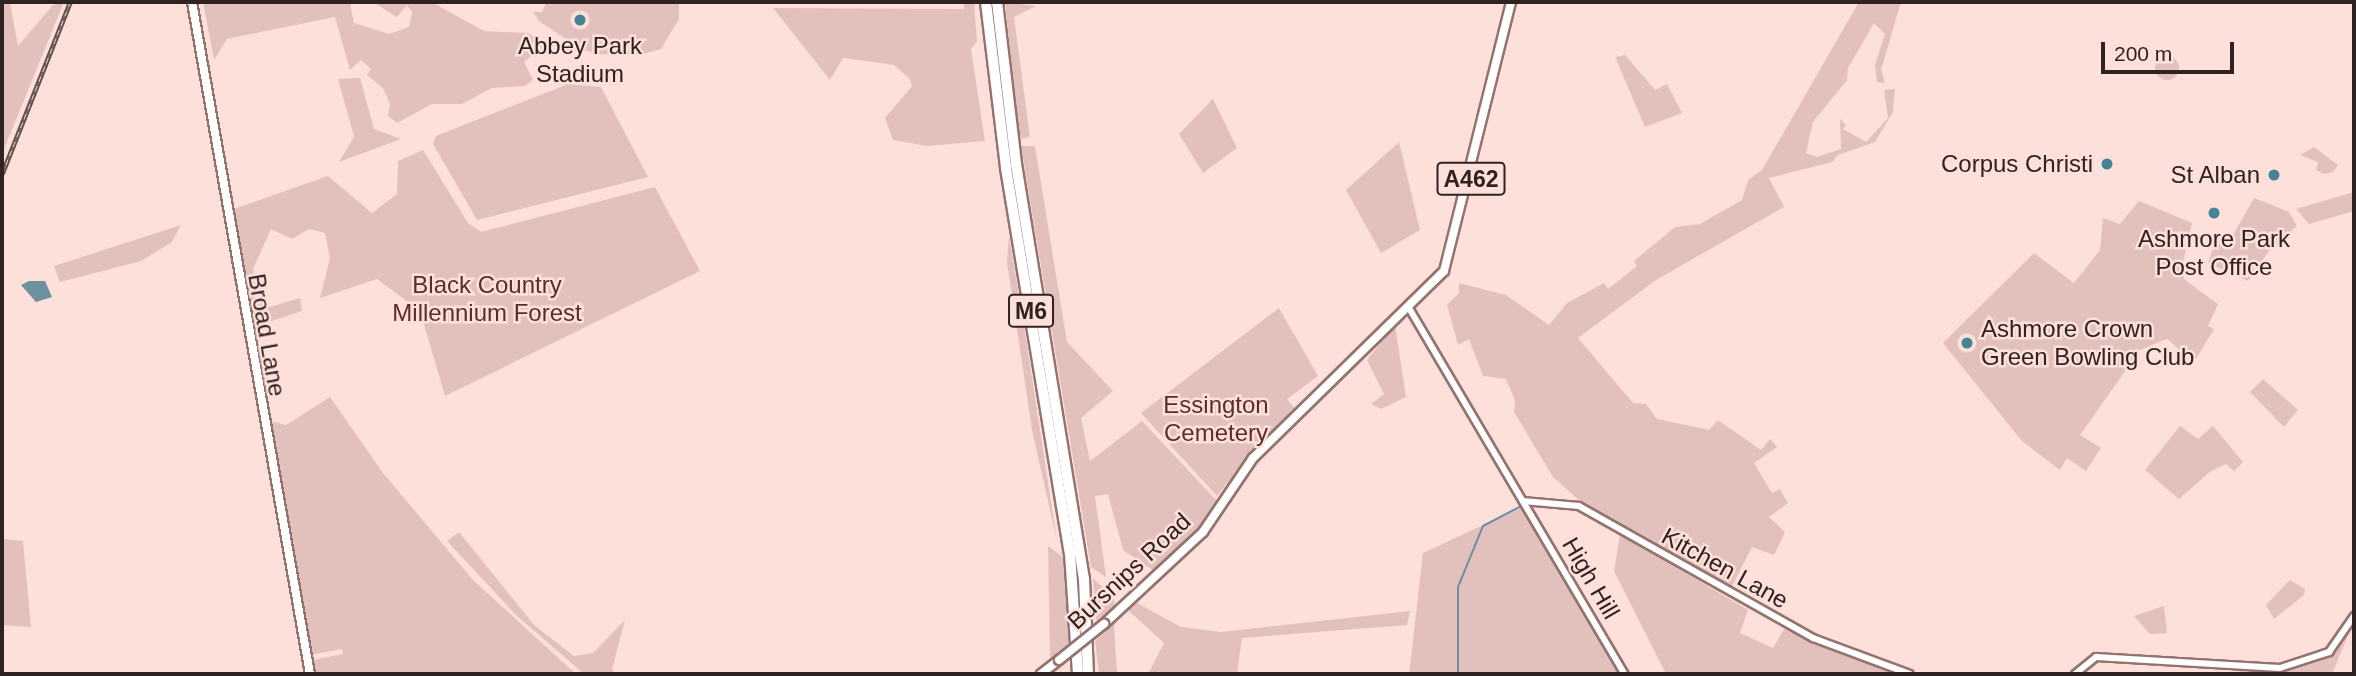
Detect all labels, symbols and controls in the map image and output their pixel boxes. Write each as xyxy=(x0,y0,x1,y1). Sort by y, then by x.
marker: Abbey Park Stadium xyxy=(572,12,588,28)
scale bar xyxy=(2104,28,2237,72)
place label: Abbey Park Stadium xyxy=(518,32,642,88)
text: 200 m xyxy=(2114,42,2172,65)
place label: Corpus Christi xyxy=(1941,150,2093,178)
marker: Corpus Christi xyxy=(2099,156,2115,172)
road number: A462 xyxy=(1436,160,1506,198)
place label: St Alban xyxy=(2169,161,2260,189)
marker: St Alban xyxy=(2266,167,2282,183)
marker: Ashmore Park Post Office xyxy=(2206,205,2222,221)
place label: Ashmore Park Post Office xyxy=(2138,225,2290,281)
street label: Broad Lane xyxy=(242,271,292,399)
park label: Black Country Millennium Forest xyxy=(392,271,582,327)
road number: M6 xyxy=(1006,292,1056,330)
place label: Ashmore Crown Green Bowling Club xyxy=(1981,315,2194,371)
marker: Ashmore Crown Green Bowling Club xyxy=(1959,335,1975,351)
park label: Essington Cemetery xyxy=(1163,391,1269,447)
street label: Bursnips Road xyxy=(1062,507,1196,635)
street label: Kitchen Lane xyxy=(1657,521,1793,615)
street label: High Hill xyxy=(1556,532,1626,624)

